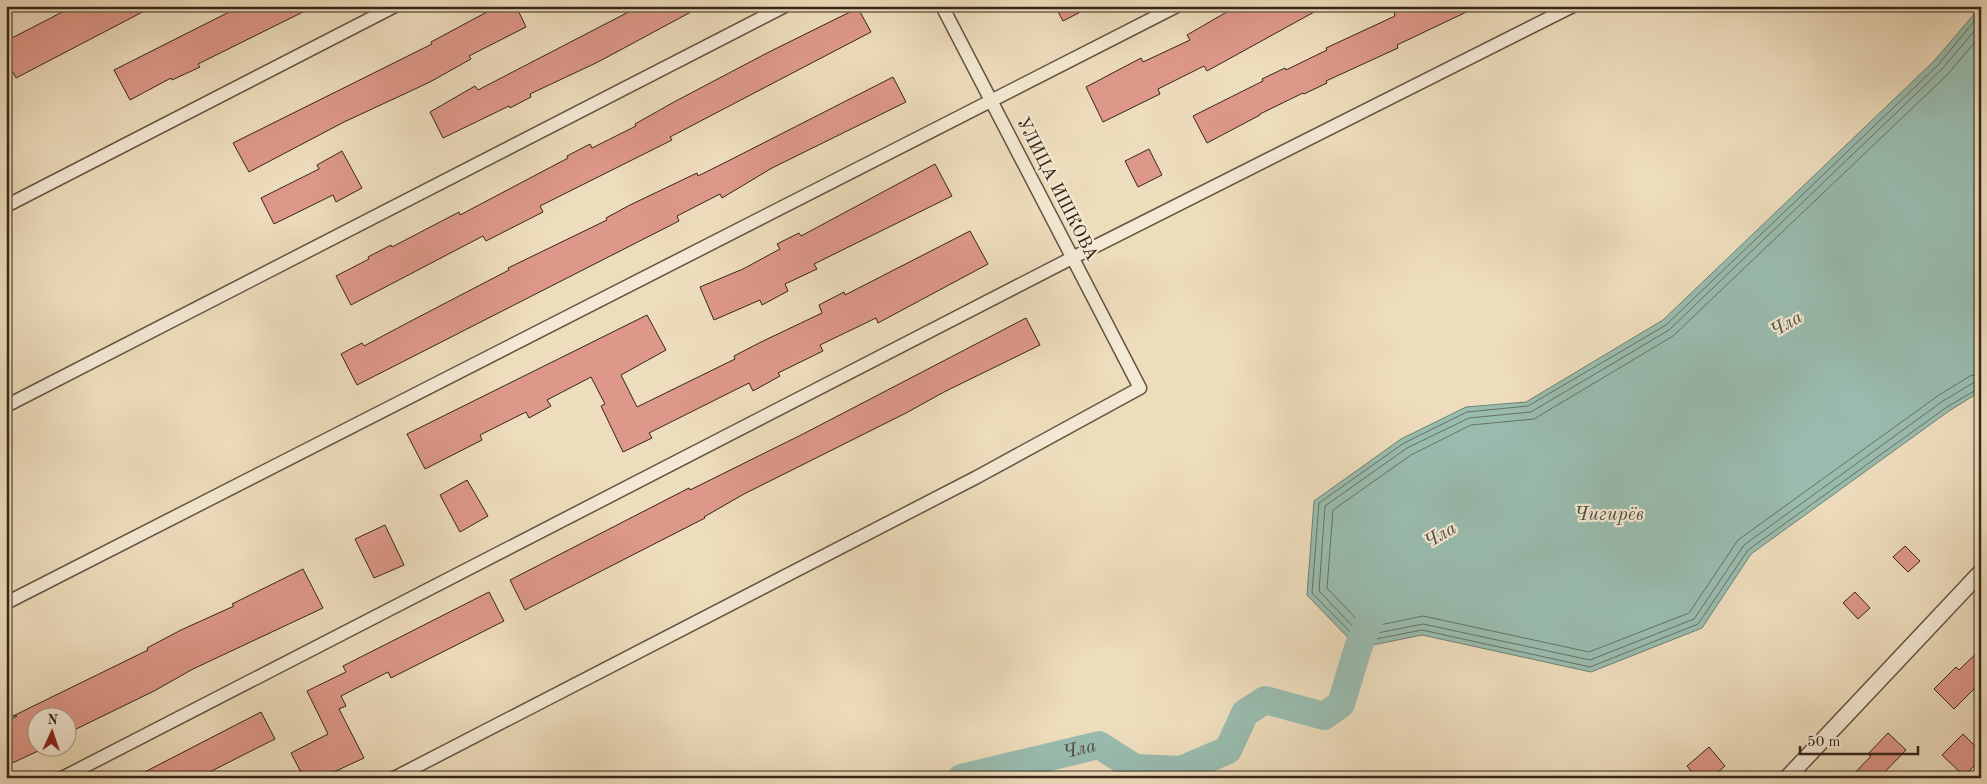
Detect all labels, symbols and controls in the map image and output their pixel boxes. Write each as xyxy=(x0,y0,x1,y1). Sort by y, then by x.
street label: УЛИЦА ИШКОВА xyxy=(1013,114,1101,264)
water label: Чла xyxy=(1768,308,1806,342)
water label: Чигирёв xyxy=(1574,506,1644,525)
water label: Чла xyxy=(1422,519,1460,553)
north arrow xyxy=(28,706,78,756)
text: N xyxy=(47,713,59,727)
scale bar xyxy=(1800,724,1917,756)
text: 50 m xyxy=(1807,735,1841,750)
water label: Чла xyxy=(1061,736,1098,763)

